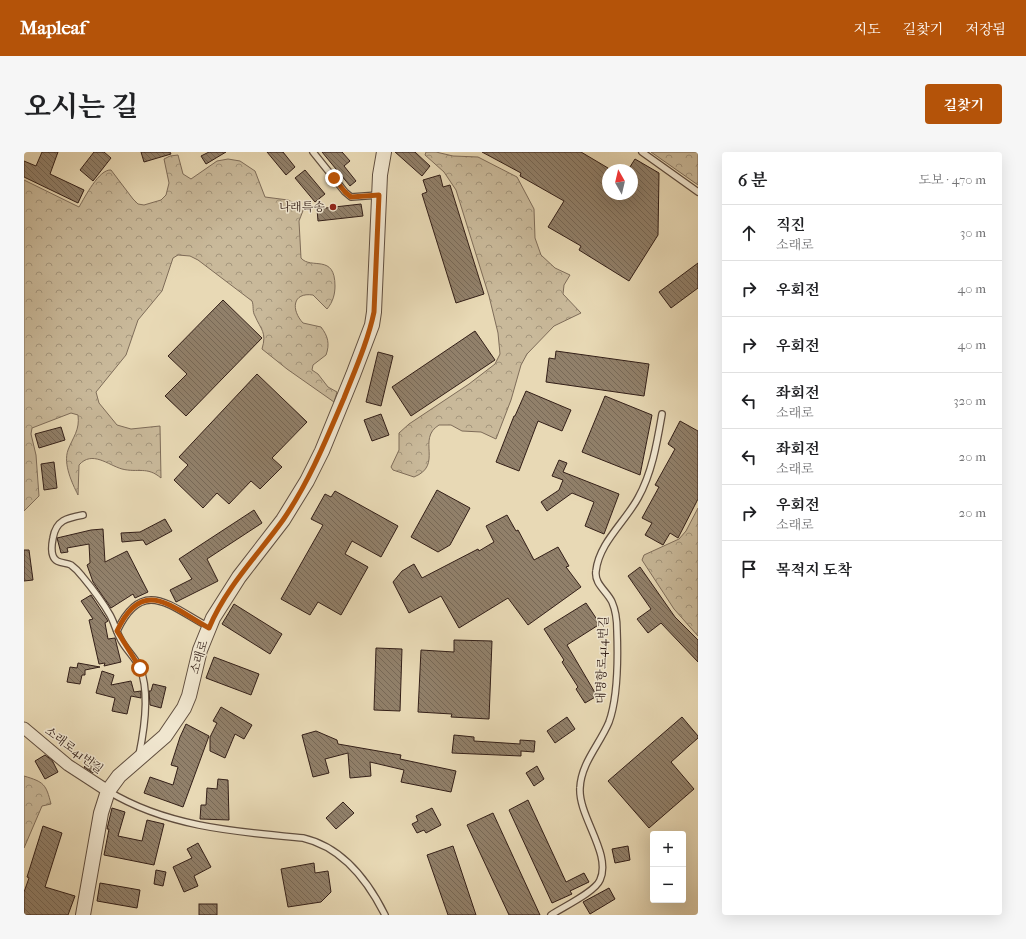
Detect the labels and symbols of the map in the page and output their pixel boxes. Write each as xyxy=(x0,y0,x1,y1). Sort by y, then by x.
north arrow xyxy=(602,164,638,200)
route end xyxy=(325,169,343,187)
place label: 나래특송 xyxy=(279,200,325,214)
marker: 나래특송 xyxy=(328,202,338,212)
street label: 대명항로414번길 xyxy=(593,616,611,704)
street label: 소래로 xyxy=(187,638,211,676)
route start xyxy=(131,659,149,677)
street label: 소래로41번길 xyxy=(42,724,106,776)

